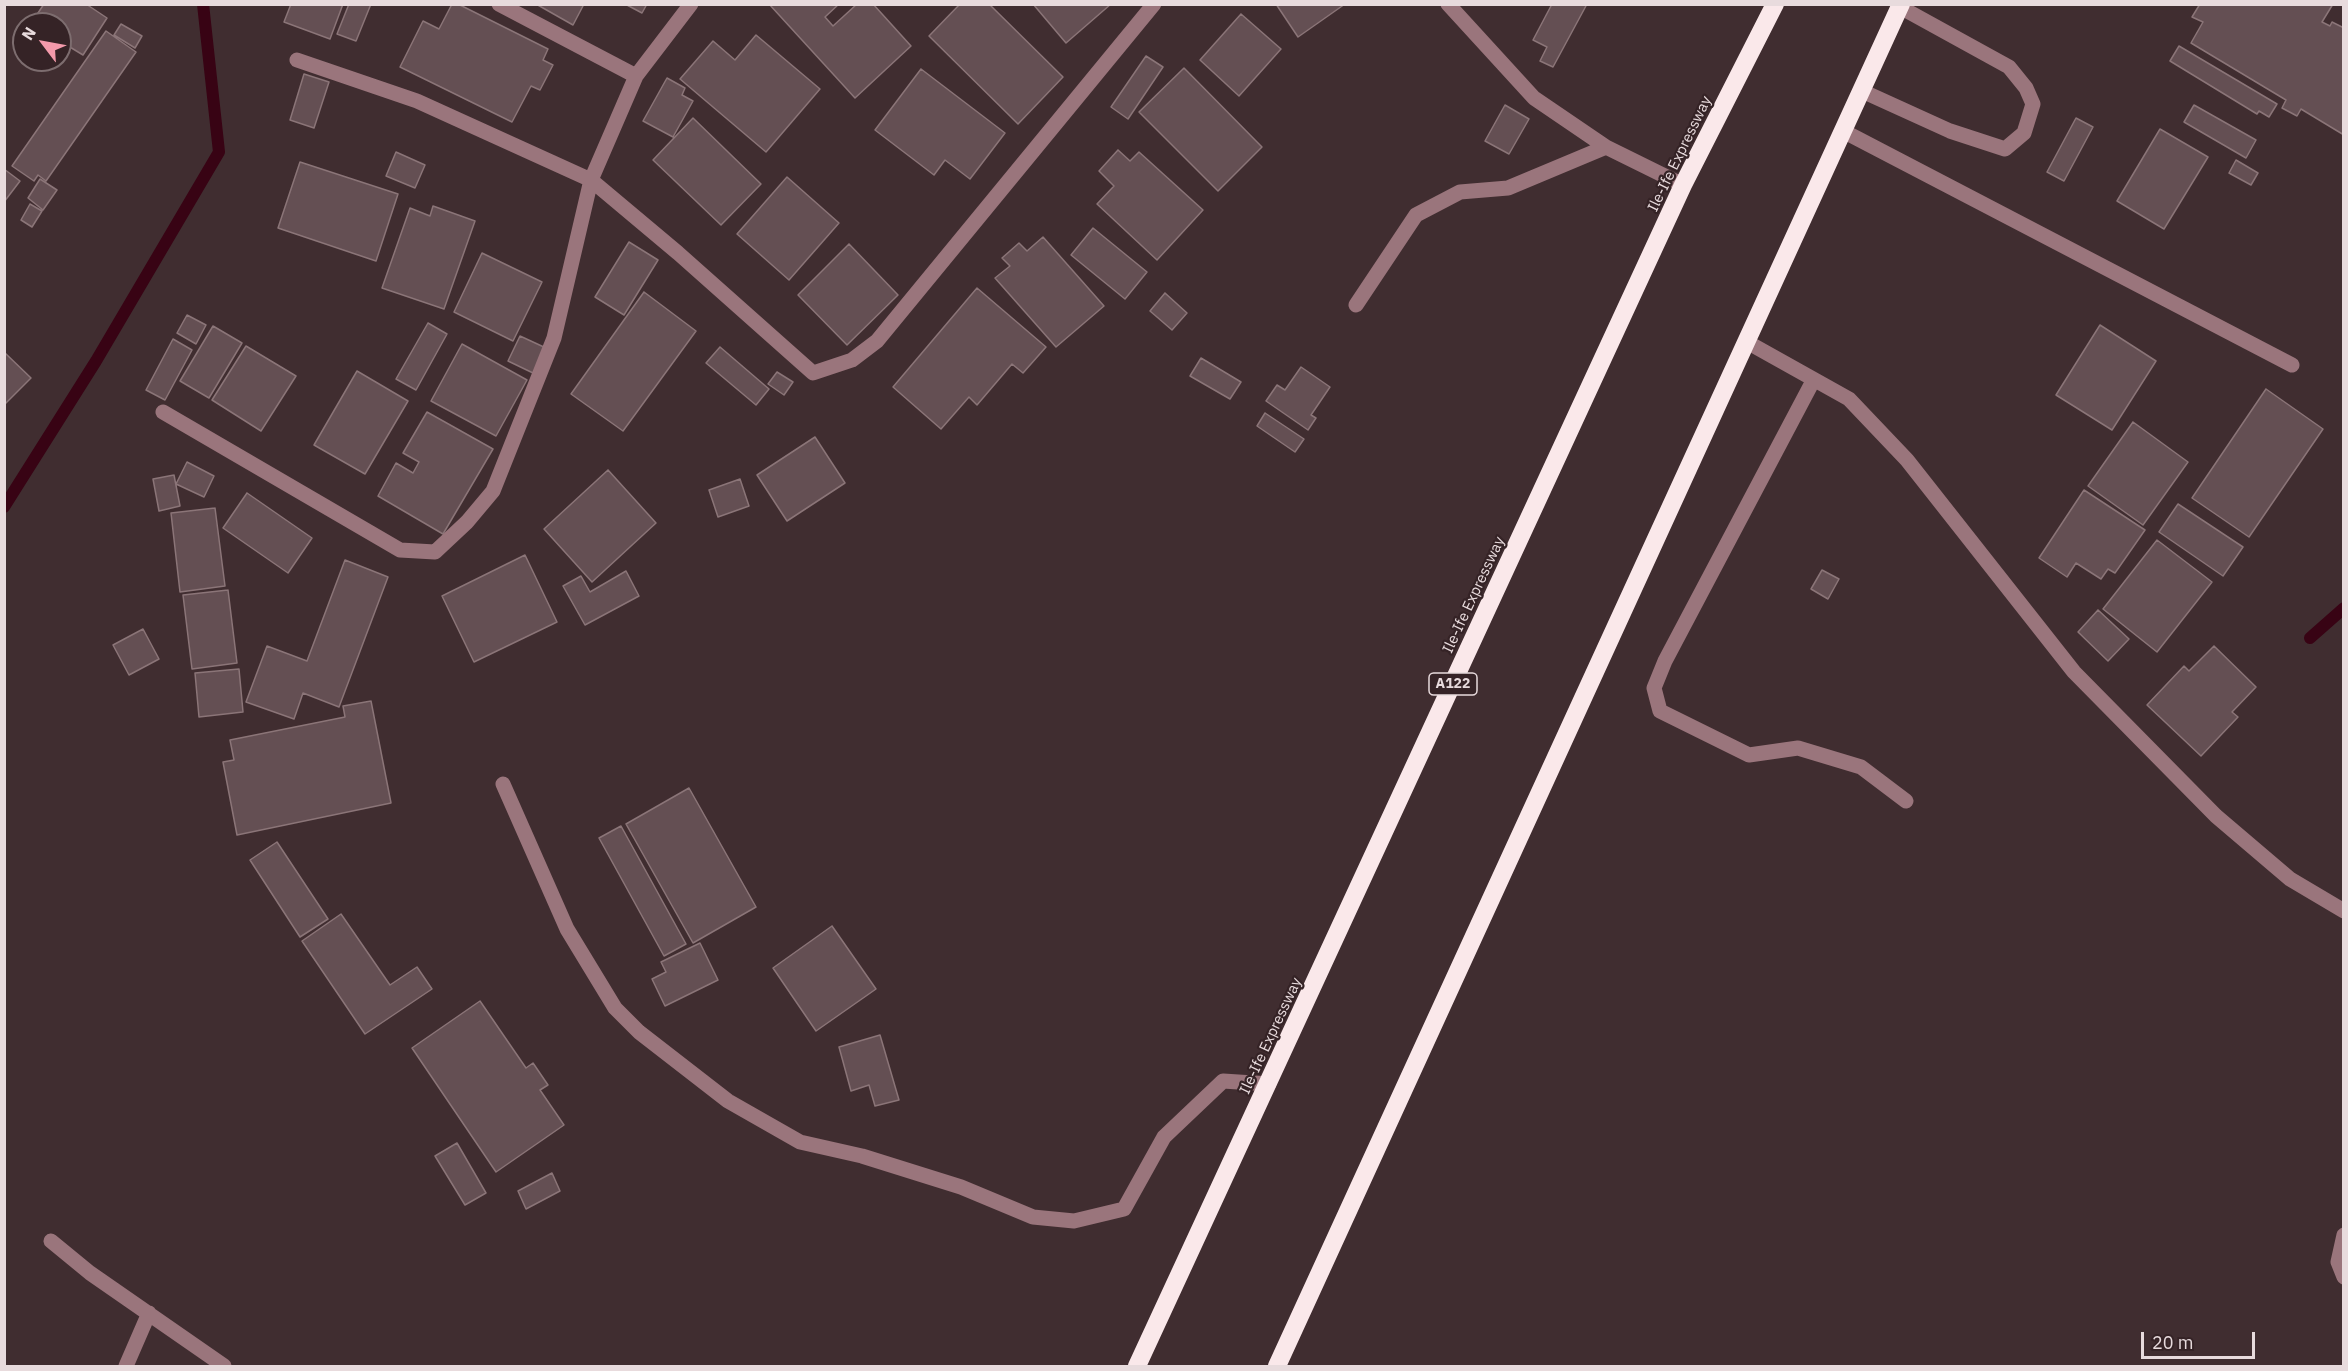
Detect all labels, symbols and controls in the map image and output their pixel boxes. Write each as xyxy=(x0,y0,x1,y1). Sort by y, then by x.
north arrow xyxy=(12,12,72,72)
text: N xyxy=(17,23,40,44)
street label: Ile-Ife Expressway xyxy=(1644,93,1716,215)
street label: Ile-Ife Expressway xyxy=(1439,534,1509,656)
road number: A122 xyxy=(1429,673,1477,695)
street label: Ile-Ife Expressway xyxy=(1236,975,1306,1097)
scale bar xyxy=(2144,1320,2258,1358)
text: 20 m xyxy=(2152,1331,2194,1354)

